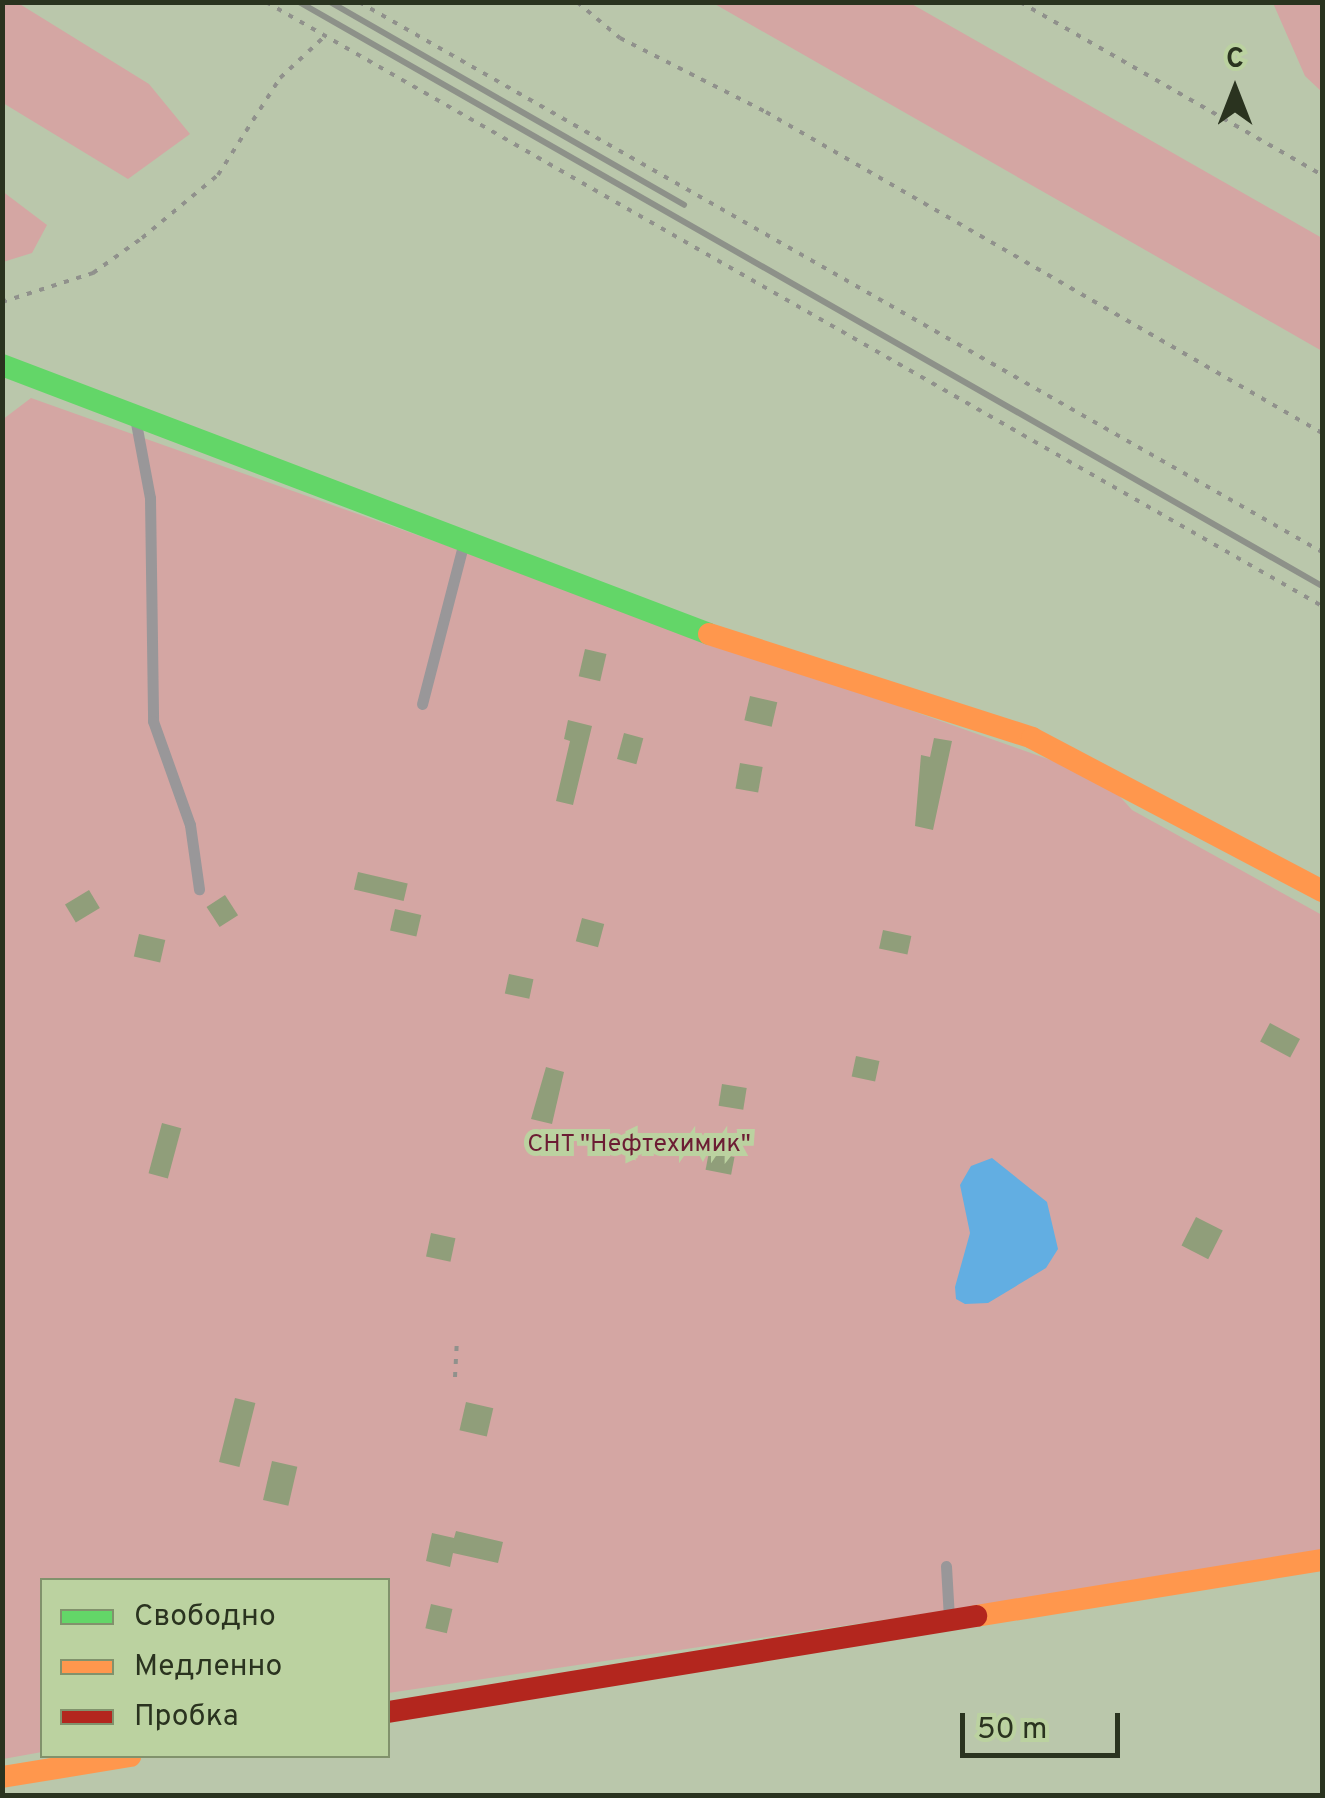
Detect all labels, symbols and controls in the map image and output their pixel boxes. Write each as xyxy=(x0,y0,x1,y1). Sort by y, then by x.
north arrow xyxy=(1185,40,1285,140)
text: С xyxy=(1226,42,1244,78)
park label: СНТ "Нефтехимик" xyxy=(527,1130,751,1160)
legend xyxy=(40,1578,390,1758)
text: Свободно xyxy=(134,1599,276,1636)
text: Медленно xyxy=(134,1649,282,1686)
scale bar xyxy=(965,1693,1125,1755)
text: Пробка xyxy=(134,1699,239,1736)
text: 50 m xyxy=(977,1712,1047,1749)

